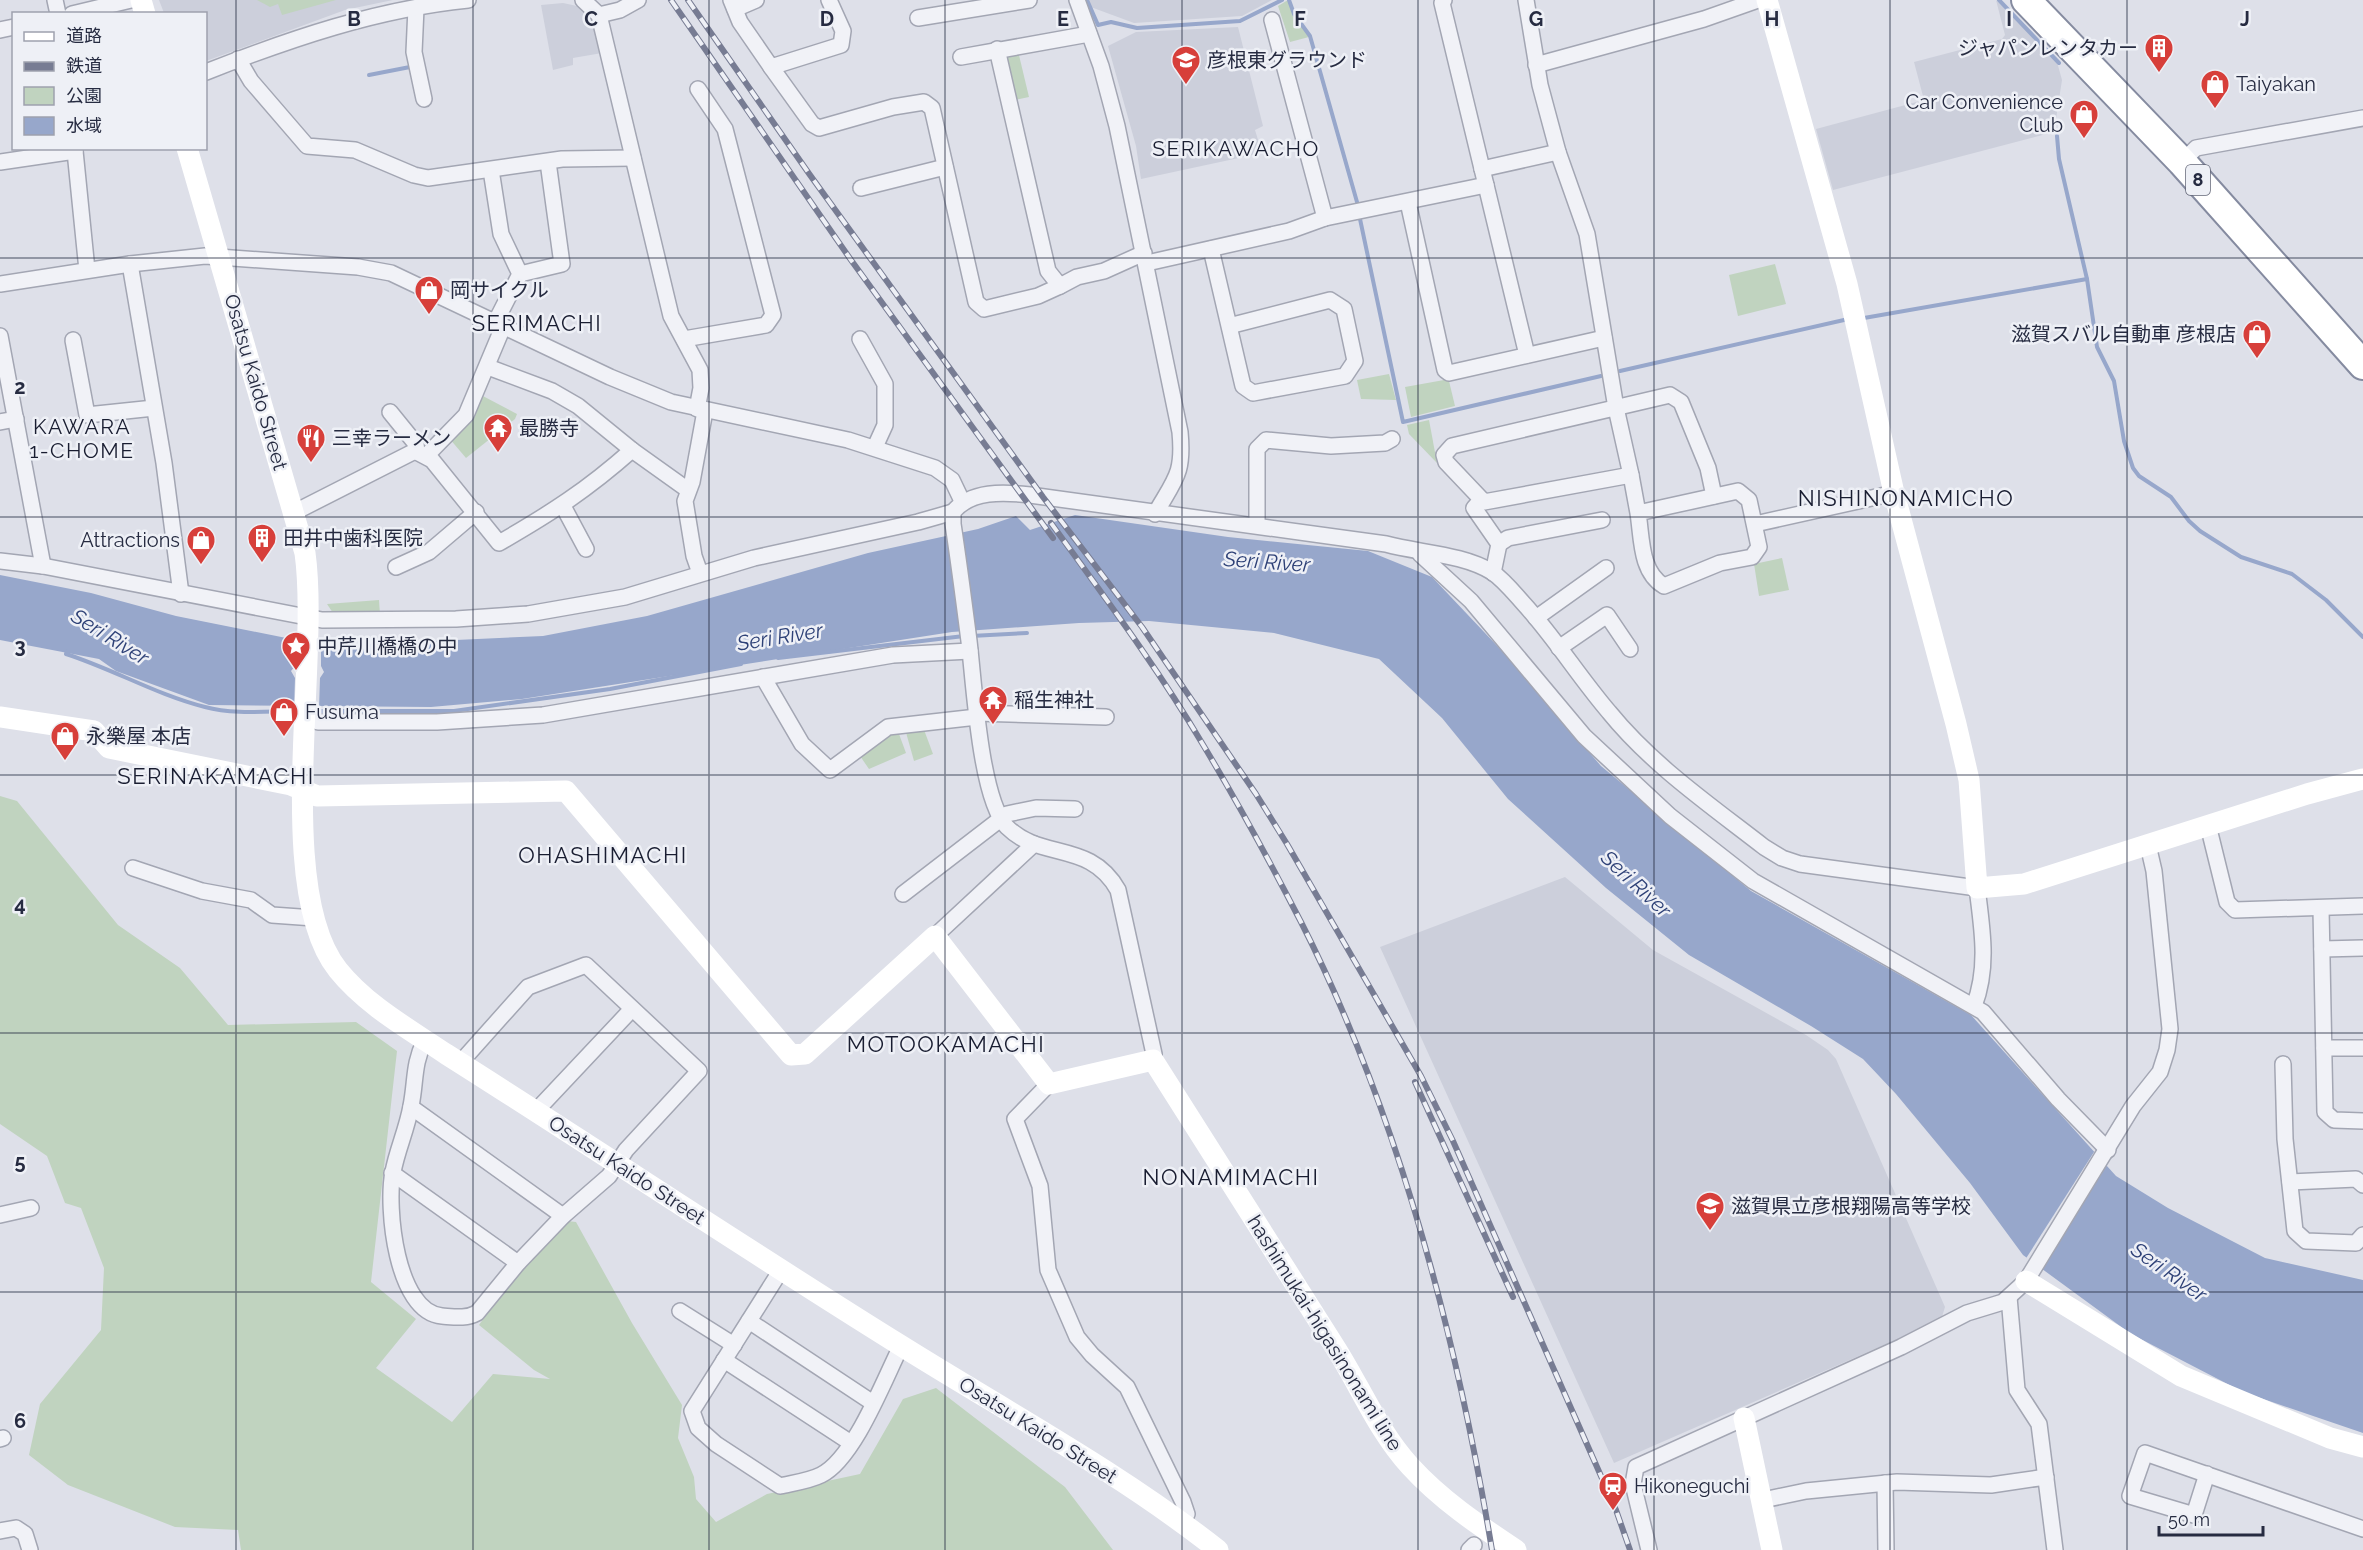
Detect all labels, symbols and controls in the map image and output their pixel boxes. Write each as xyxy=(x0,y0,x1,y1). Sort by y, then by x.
text: B xyxy=(347,7,361,31)
text: C xyxy=(584,7,598,31)
text: D xyxy=(820,7,834,31)
text: E xyxy=(1057,7,1069,31)
text: F xyxy=(1294,7,1306,31)
text: G xyxy=(1529,7,1543,31)
text: H xyxy=(1765,7,1779,31)
text: I xyxy=(2006,7,2012,31)
text: J xyxy=(2240,7,2250,31)
legend xyxy=(12,12,207,150)
text: 道路 xyxy=(66,25,102,46)
building icon: ジャパンレンタカー xyxy=(2143,32,2175,74)
place label: ジャパンレンタカー xyxy=(1958,36,2138,60)
school or university icon: 彦根東グラウンド xyxy=(1170,44,1202,86)
place label: 彦根東グラウンド xyxy=(1207,48,1367,72)
text: 鉄道 xyxy=(66,55,102,76)
shop icon: Taiyakan xyxy=(2199,68,2231,110)
place label: Taiyakan xyxy=(2236,72,2316,96)
text: 公園 xyxy=(66,85,102,106)
place label: Car Convenience Club xyxy=(1906,90,2063,137)
shop icon: Car Convenience Club xyxy=(2068,98,2100,140)
text: 水域 xyxy=(66,115,102,136)
district label: SERIKAWACHO xyxy=(1152,136,1320,161)
road number: 8 xyxy=(2186,165,2210,195)
shop icon: 岡サイクル xyxy=(413,274,445,316)
place label: 岡サイクル xyxy=(450,278,549,302)
street label: Osatsu Kaido Street xyxy=(219,291,293,473)
district label: SERIMACHI xyxy=(472,310,602,336)
shop icon: 滋賀スバル自動車 彦根店 xyxy=(2241,318,2273,360)
place label: 滋賀スバル自動車 彦根店 xyxy=(2011,322,2236,346)
text: 2 xyxy=(14,375,26,399)
temple icon: 最勝寺 xyxy=(482,412,514,454)
district label: KAWARA 1-CHOME xyxy=(29,414,135,463)
place label: 最勝寺 xyxy=(519,416,579,440)
restaurant icon: 三幸ラーメン xyxy=(295,422,327,464)
place label: 三幸ラーメン xyxy=(332,426,451,450)
district label: NISHINONAMICHO xyxy=(1798,485,2014,511)
building icon: 田井中歯科医院 xyxy=(246,522,278,564)
shop icon: Attractions xyxy=(185,524,217,566)
place label: 田井中歯科医院 xyxy=(283,526,423,550)
place label: Attractions xyxy=(80,528,180,552)
water label: Seri River xyxy=(1222,546,1312,577)
water label: Seri River xyxy=(66,603,154,671)
water label: Seri River xyxy=(734,617,825,656)
place icon: 中芹川橋橋の中 xyxy=(280,630,312,672)
text: 3 xyxy=(14,634,26,658)
place label: 中芹川橋橋の中 xyxy=(317,634,457,658)
temple icon: 稲生神社 xyxy=(977,684,1009,726)
place label: 稲生神社 xyxy=(1014,688,1094,712)
shop icon: Fusuma xyxy=(268,696,300,738)
place label: Fusuma xyxy=(305,700,379,724)
shop icon: 永樂屋 本店 xyxy=(49,720,81,762)
place label: 永樂屋 本店 xyxy=(86,724,191,748)
district label: SERINAKAMACHI xyxy=(117,763,315,789)
district label: OHASHIMACHI xyxy=(518,842,688,868)
water label: Seri River xyxy=(1595,844,1677,923)
text: 4 xyxy=(14,892,26,916)
district label: MOTOOKAMACHI xyxy=(847,1031,1045,1057)
street label: Osatsu Kaido Street xyxy=(544,1110,710,1230)
text: 5 xyxy=(14,1150,26,1174)
district label: NONAMIMACHI xyxy=(1143,1164,1320,1190)
school or university icon: 滋賀県立彦根翔陽高等学校 xyxy=(1694,1190,1726,1232)
place label: 滋賀県立彦根翔陽高等学校 xyxy=(1731,1194,1971,1218)
street label: hashimukai-higasinonami line xyxy=(1242,1211,1408,1455)
water label: Seri River xyxy=(2126,1236,2213,1307)
street label: Osatsu Kaido Street xyxy=(955,1372,1122,1489)
text: 6 xyxy=(14,1409,26,1433)
station icon: Hikoneguchi xyxy=(1597,1470,1629,1512)
place label: Hikoneguchi xyxy=(1634,1474,1750,1498)
scale bar xyxy=(2159,1499,2262,1537)
text: 50 m xyxy=(2168,1509,2210,1530)

